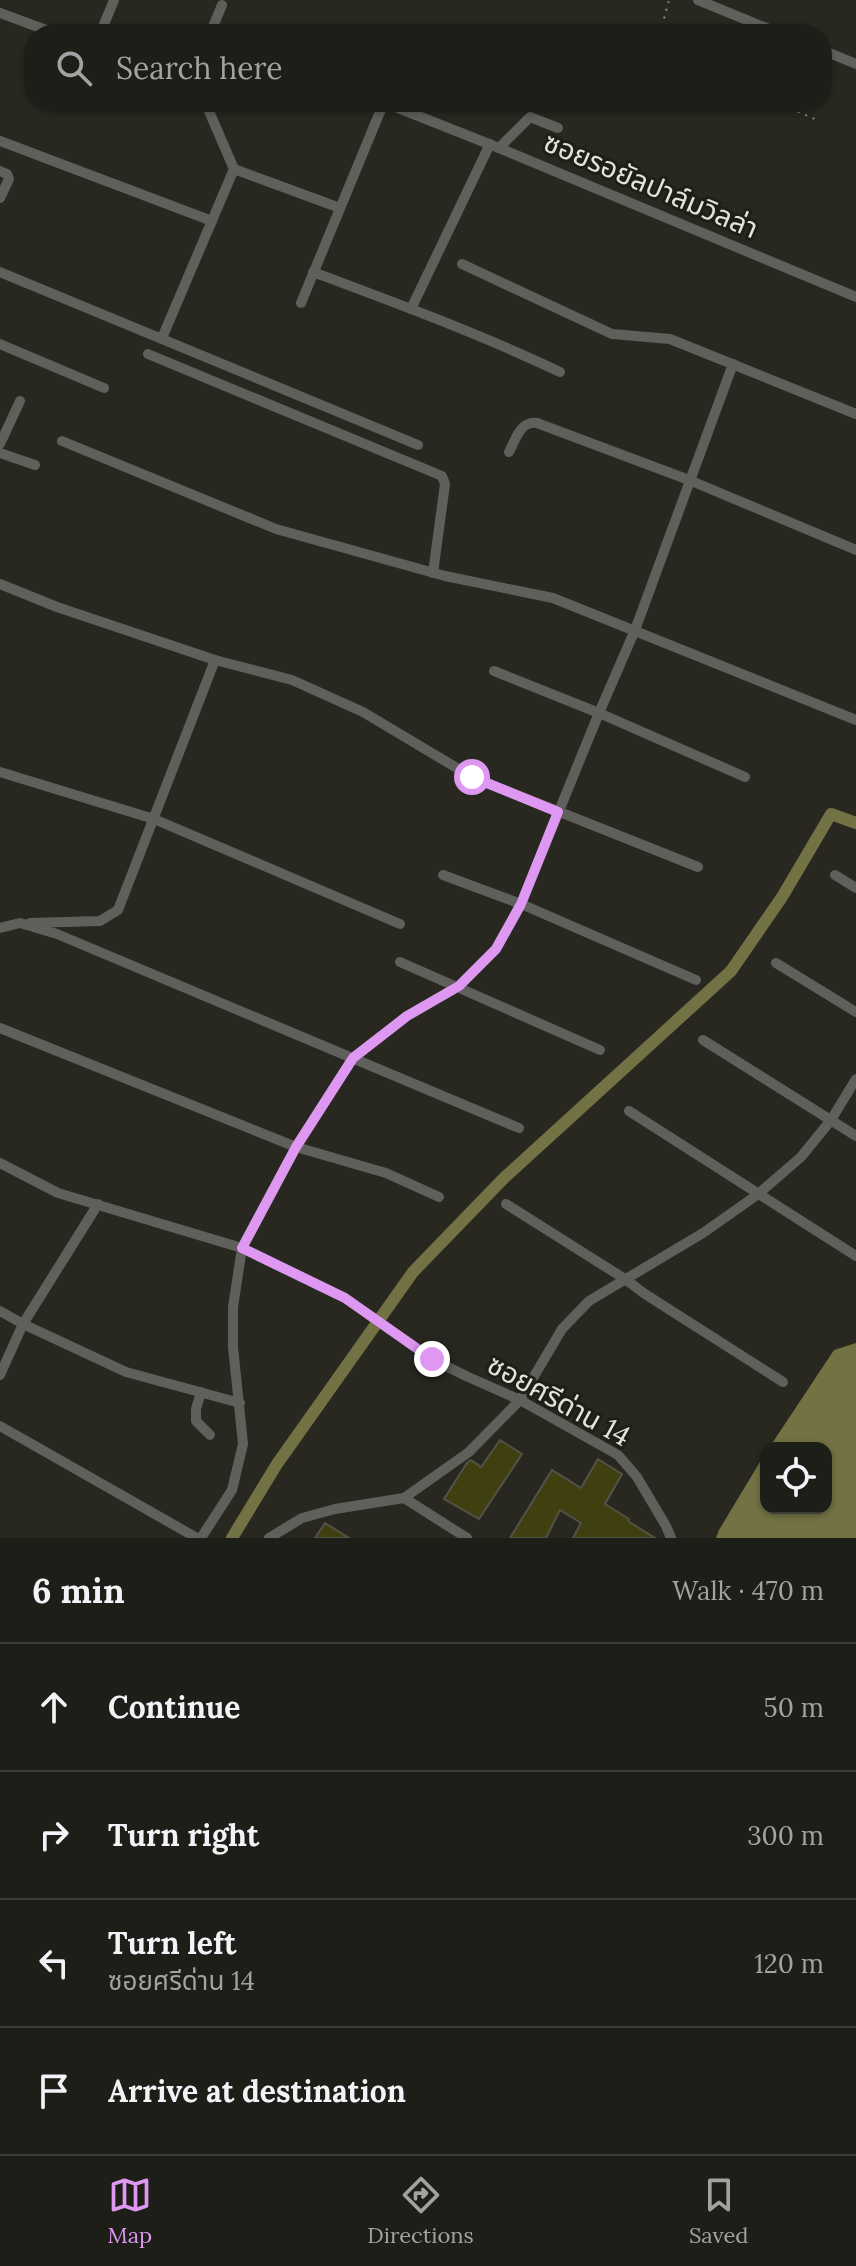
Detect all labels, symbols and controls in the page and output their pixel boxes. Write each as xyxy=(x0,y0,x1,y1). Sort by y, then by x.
search box xyxy=(24,24,832,112)
icon: search xyxy=(52,46,96,90)
text: Search here xyxy=(116,49,283,87)
street label: ซอยรอยัลปาล์มวิลล่า xyxy=(538,124,764,246)
route start xyxy=(454,759,490,795)
route end xyxy=(414,1341,450,1377)
street label: ซอยศรีด่าน 14 xyxy=(481,1346,637,1454)
map controls xyxy=(760,1442,832,1514)
button: locate xyxy=(760,1442,832,1514)
text: 6 min xyxy=(32,1569,125,1612)
text: Walk · 470 m xyxy=(672,1574,824,1607)
icon: ahead xyxy=(32,1685,76,1729)
text: Continue xyxy=(108,1688,240,1726)
text: 50 m xyxy=(764,1691,824,1724)
icon: right xyxy=(32,1813,76,1857)
text: Turn right xyxy=(108,1816,259,1854)
text: 300 m xyxy=(747,1819,824,1852)
text: Turn left xyxy=(108,1924,236,1962)
icon: left xyxy=(32,1941,76,1985)
text: 120 m xyxy=(754,1947,824,1980)
text: ซอยศรีด่าน 14 xyxy=(108,1964,255,1997)
icon: arrive xyxy=(32,2069,76,2113)
text: Arrive at destination xyxy=(108,2072,406,2110)
tab: Map xyxy=(108,2173,152,2249)
tab: Directions xyxy=(367,2173,474,2249)
tab: Saved xyxy=(689,2173,748,2249)

